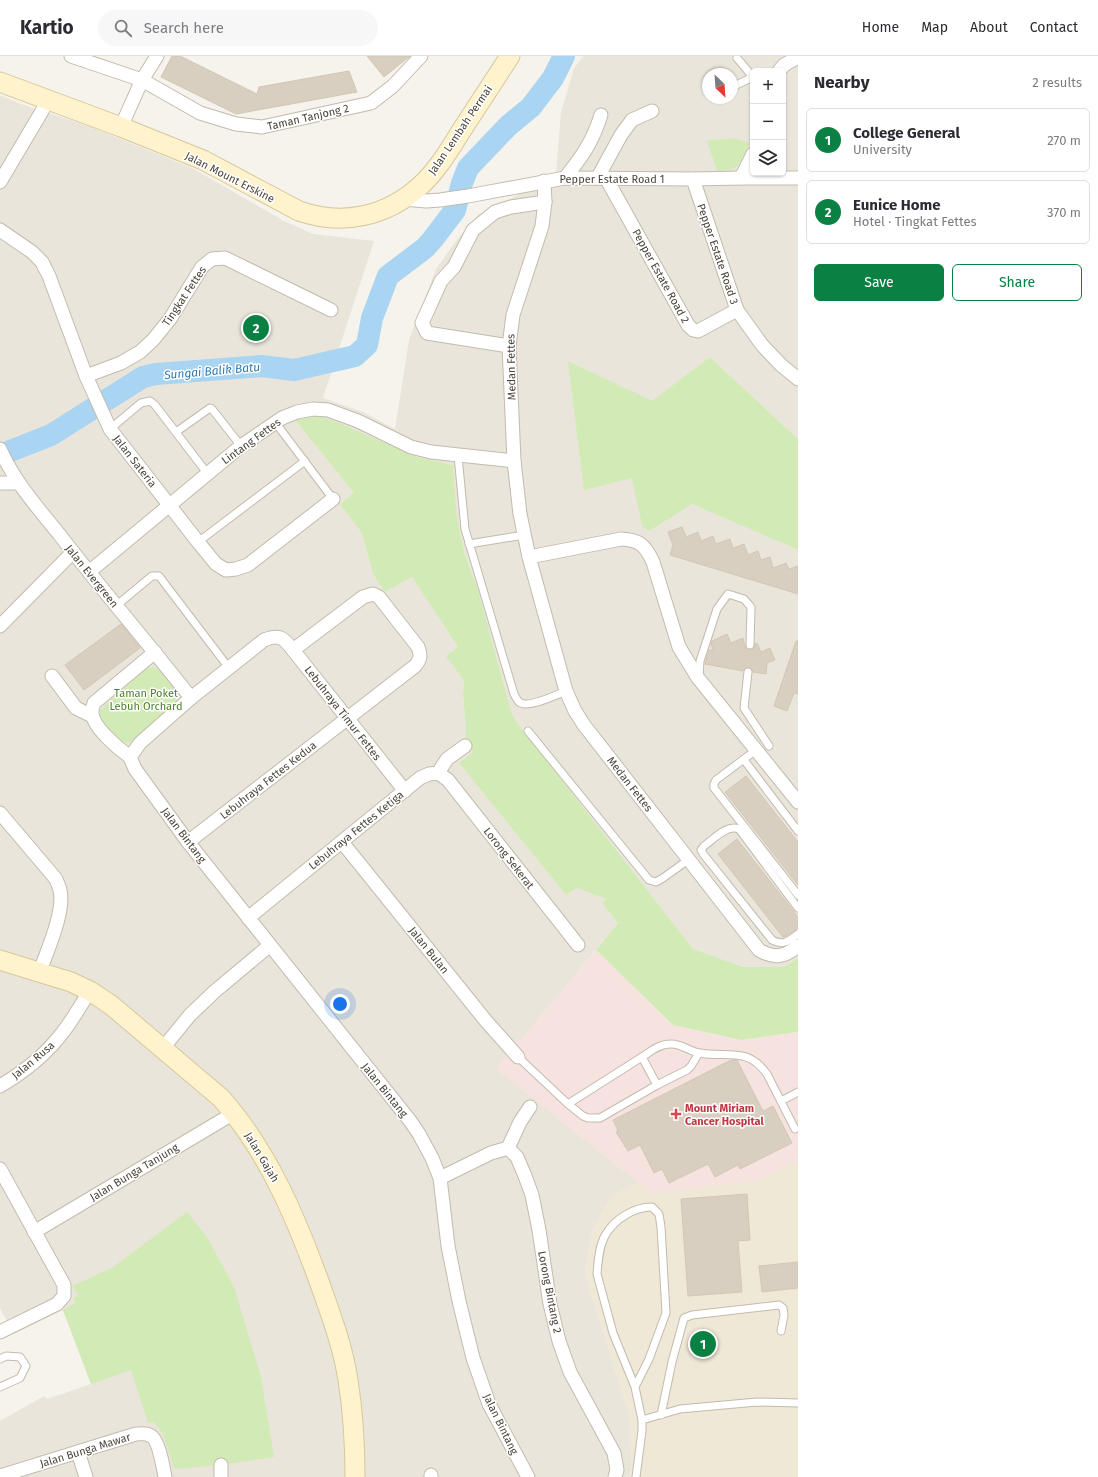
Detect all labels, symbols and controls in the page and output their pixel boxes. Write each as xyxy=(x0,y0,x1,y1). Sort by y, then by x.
search box xyxy=(98,10,378,46)
text: Kartio xyxy=(20,16,74,39)
icon: search xyxy=(112,17,134,39)
text: Search here xyxy=(144,19,224,37)
text: Home xyxy=(862,19,899,36)
text: Map xyxy=(921,19,948,36)
text: About xyxy=(970,19,1008,36)
text: Contact xyxy=(1030,19,1078,36)
north arrow xyxy=(702,68,738,104)
map controls xyxy=(750,68,786,176)
button: + xyxy=(750,68,786,104)
text: Nearby xyxy=(814,72,869,93)
text: 2 results xyxy=(1032,75,1082,90)
street label: Jalan Lembah Permai xyxy=(426,83,495,177)
street label: Taman Tanjong 2 xyxy=(266,102,350,133)
button: − xyxy=(750,104,786,140)
text: College General xyxy=(853,124,960,142)
text: 1 xyxy=(825,133,831,148)
text: 270 m xyxy=(1047,133,1081,148)
button: layers xyxy=(750,140,786,176)
text: University xyxy=(853,142,912,157)
street label: Jalan Mount Erskine xyxy=(183,149,277,206)
street label: Pepper Estate Road 1 xyxy=(560,173,664,186)
text: Eunice Home xyxy=(853,196,941,214)
street label: Pepper Estate Road 3 xyxy=(694,202,741,306)
text: 2 xyxy=(825,205,831,220)
text: 370 m xyxy=(1047,205,1081,220)
text: Hotel · Tingkat Fettes xyxy=(853,214,977,229)
street label: Pepper Estate Road 2 xyxy=(629,227,692,326)
street label: Tingkat Fettes xyxy=(160,264,209,329)
button: Save xyxy=(814,264,944,301)
button: Share xyxy=(952,264,1082,301)
pin: 2 xyxy=(243,313,269,343)
street label: Medan Fettes xyxy=(504,334,519,400)
water label: Sungai Balik Batu xyxy=(162,360,261,382)
street label: Lintang Fettes xyxy=(219,416,283,467)
street label: Jalan Sateria xyxy=(110,433,159,490)
street label: Jalan Evergreen xyxy=(62,542,121,610)
street label: Lebuhraya Timur Fettes xyxy=(302,664,383,763)
park label: Taman Poket Lebuh Orchard xyxy=(109,687,183,713)
street label: Lebuhraya Fettes Kedua xyxy=(218,739,319,822)
street label: Medan Fettes xyxy=(604,754,655,814)
street label: Lebuhraya Fettes Ketiga xyxy=(306,788,406,873)
street label: Jalan Bintang xyxy=(159,805,209,866)
street label: Lorong Sekerat xyxy=(481,825,537,892)
street label: Jalan Bulan xyxy=(406,924,451,976)
your location xyxy=(330,994,350,1014)
street label: Jalan Rusa xyxy=(9,1039,57,1082)
street label: Jalan Bintang xyxy=(359,1061,411,1120)
place label: Mount Miriam Cancer Hospital xyxy=(685,1102,764,1128)
marker: Mount Miriam Cancer Hospital xyxy=(670,1108,682,1120)
street label: Jalan Gajah xyxy=(242,1130,282,1185)
street label: Jalan Bunga Tanjung xyxy=(88,1141,181,1204)
street label: Lorong Bintang 2 xyxy=(535,1250,564,1334)
pin: 1 xyxy=(690,1329,716,1359)
street label: Jalan Bintang xyxy=(480,1392,521,1457)
street label: Jalan Bunga Mawar xyxy=(38,1430,133,1470)

